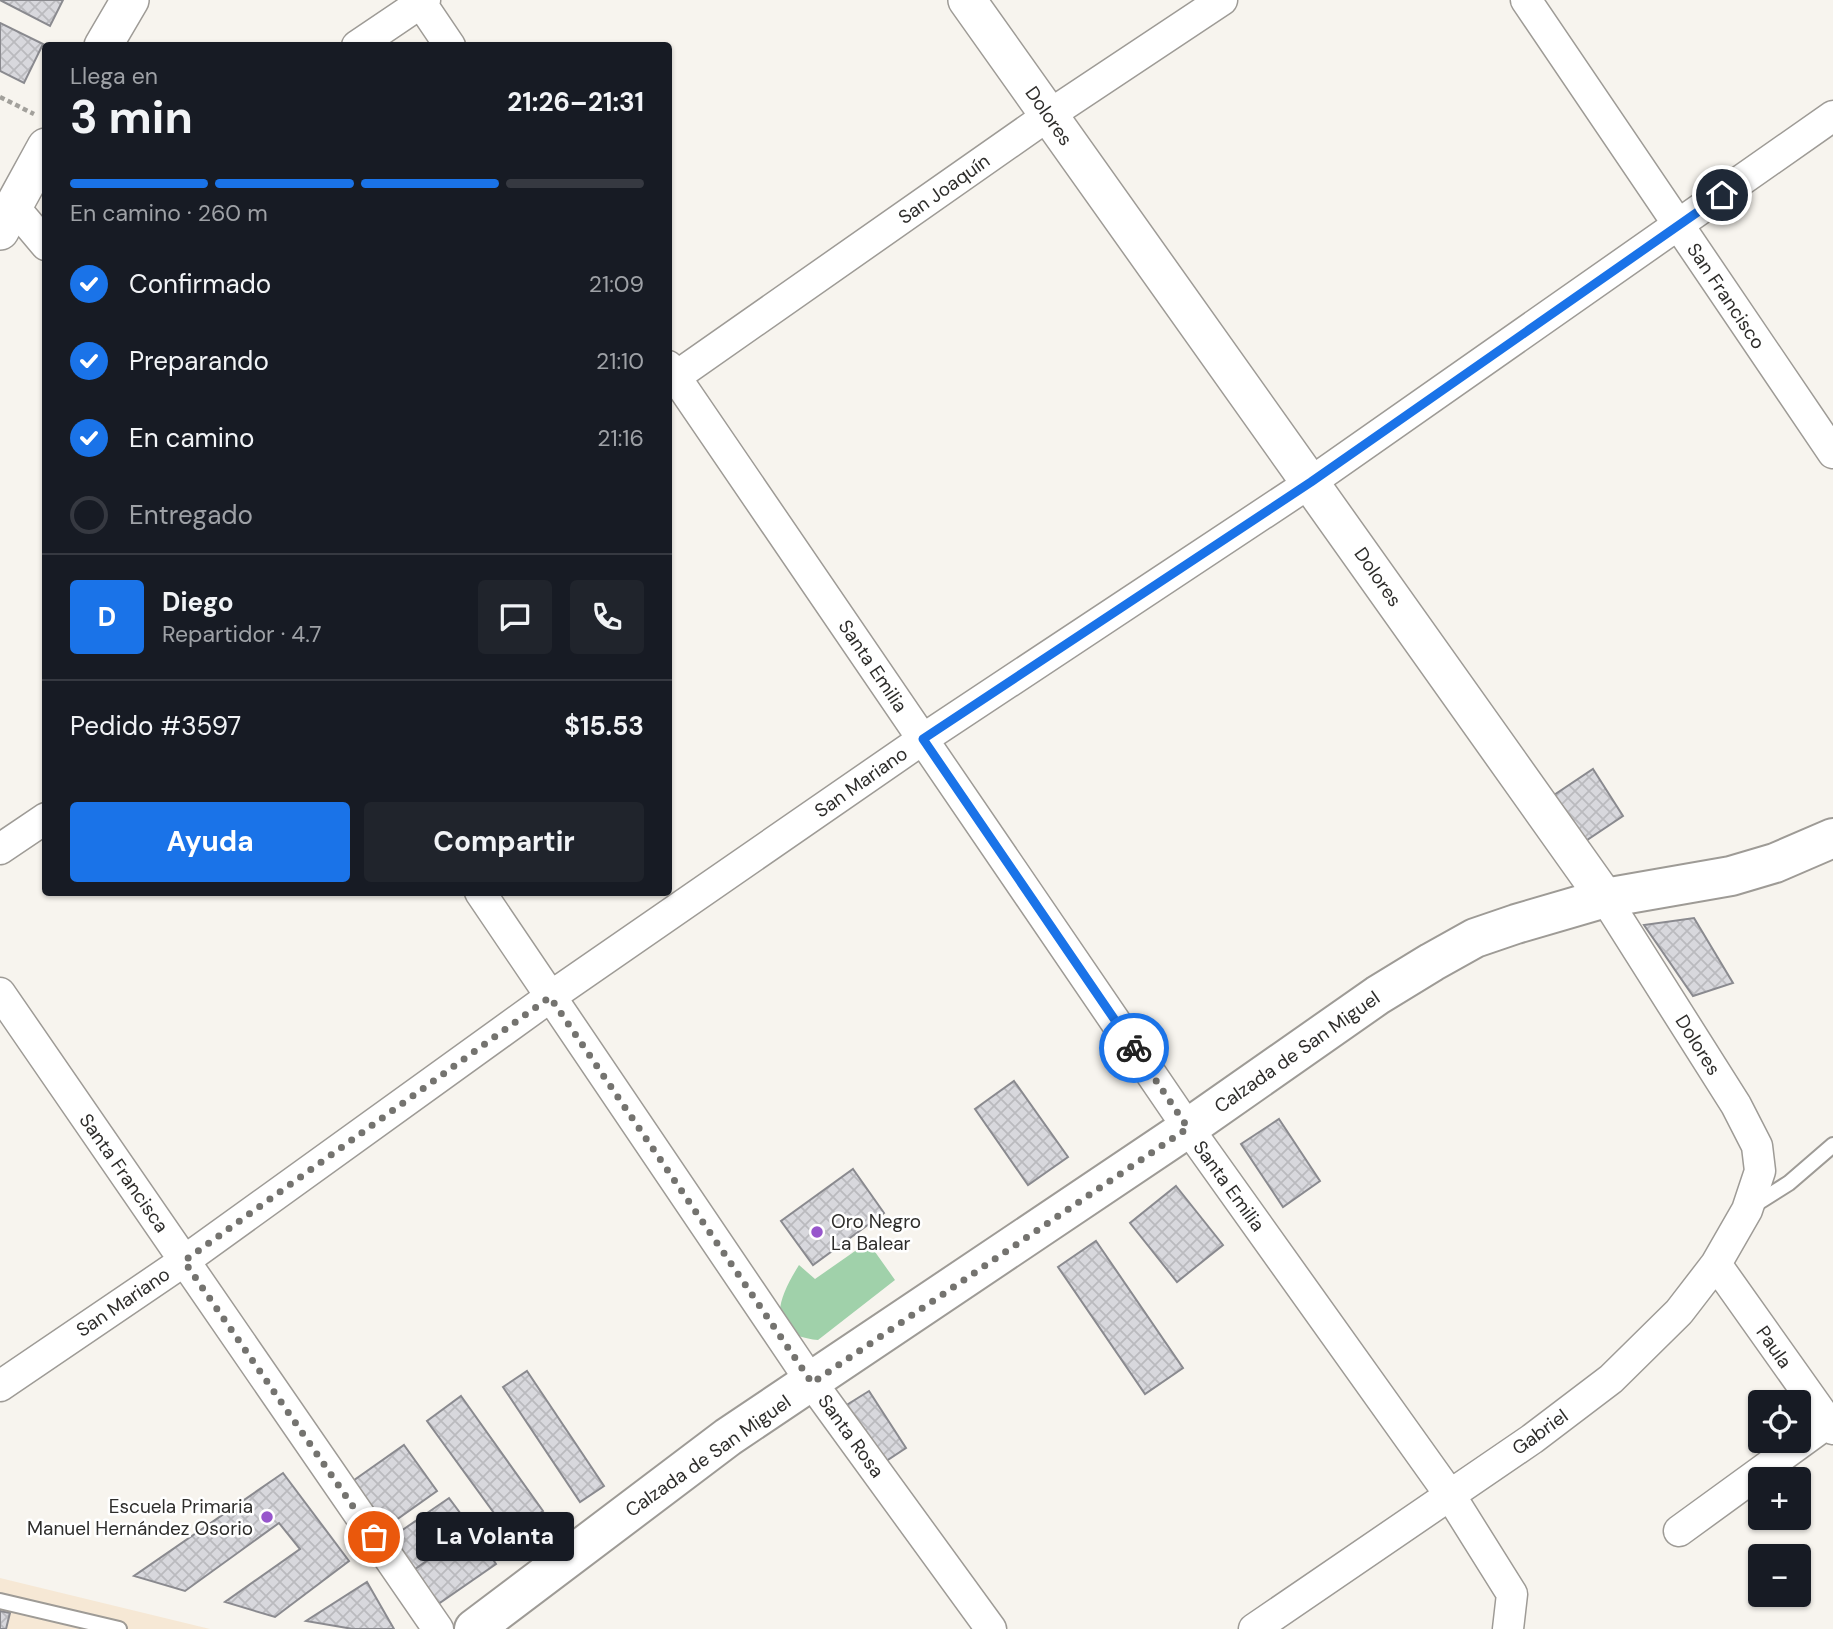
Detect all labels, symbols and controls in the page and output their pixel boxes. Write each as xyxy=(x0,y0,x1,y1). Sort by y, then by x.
text: Llega en xyxy=(70,61,158,91)
street label: Dolores xyxy=(1020,81,1078,151)
text: 21:26–21:31 xyxy=(507,85,644,119)
text: 3 min xyxy=(70,87,193,147)
street label: San Joaquín xyxy=(893,148,995,230)
pin xyxy=(1692,165,1752,225)
icon: home xyxy=(1703,176,1741,214)
text: En camino · 260 m xyxy=(70,198,268,228)
street label: San Francisco xyxy=(1681,238,1771,354)
icon: check xyxy=(70,265,108,303)
text: Confirmado xyxy=(129,267,271,301)
text: 21:09 xyxy=(589,269,644,299)
icon: check xyxy=(70,342,108,380)
text: Preparando xyxy=(129,344,269,378)
text: 21:10 xyxy=(596,346,644,376)
icon: check xyxy=(70,419,108,457)
text: En camino xyxy=(129,421,254,455)
text: 21:16 xyxy=(597,423,644,453)
text: Entregado xyxy=(129,498,253,532)
street label: Dolores xyxy=(1349,542,1407,612)
button: chat xyxy=(478,580,552,654)
button: phone xyxy=(570,580,644,654)
text: Diego xyxy=(162,585,234,619)
text: D xyxy=(98,600,116,634)
street label: Santa Emilia xyxy=(833,615,913,717)
text: Repartidor · 4.7 xyxy=(162,619,321,649)
text: Pedido #3597 xyxy=(70,709,241,743)
text: $15.53 xyxy=(564,709,644,743)
street label: San Mariano xyxy=(810,741,912,823)
button: Ayuda xyxy=(70,802,350,882)
button: Compartir xyxy=(364,802,644,882)
street label: Calzada de San Miguel xyxy=(1209,985,1385,1119)
street label: Dolores xyxy=(1670,1010,1726,1080)
courier xyxy=(1099,1013,1169,1083)
icon: bike xyxy=(1115,1029,1153,1067)
street label: Santa Francisca xyxy=(74,1109,174,1237)
street label: Santa Emilia xyxy=(1188,1136,1270,1236)
place label: Oro Negro La Balear xyxy=(831,1209,921,1256)
marker: Oro Negro La Balear xyxy=(809,1224,825,1240)
street label: San Mariano xyxy=(71,1262,175,1342)
street label: Paula xyxy=(1750,1321,1798,1373)
street label: Calzada de San Miguel xyxy=(620,1389,796,1523)
street label: Santa Rosa xyxy=(812,1389,890,1483)
map controls xyxy=(1748,1390,1811,1607)
button: locate xyxy=(1748,1390,1811,1453)
street label: Gabriel xyxy=(1507,1403,1573,1461)
button: + xyxy=(1748,1467,1811,1530)
place label: Escuela Primaria Manuel Hernández Osorio xyxy=(27,1494,253,1541)
pin xyxy=(344,1507,404,1567)
marker: Escuela Primaria Manuel Hernández Osorio xyxy=(259,1509,275,1525)
callout: La Volanta xyxy=(416,1512,574,1562)
icon: bag xyxy=(355,1518,393,1556)
text: La Volanta xyxy=(436,1521,554,1551)
button: − xyxy=(1748,1544,1811,1607)

